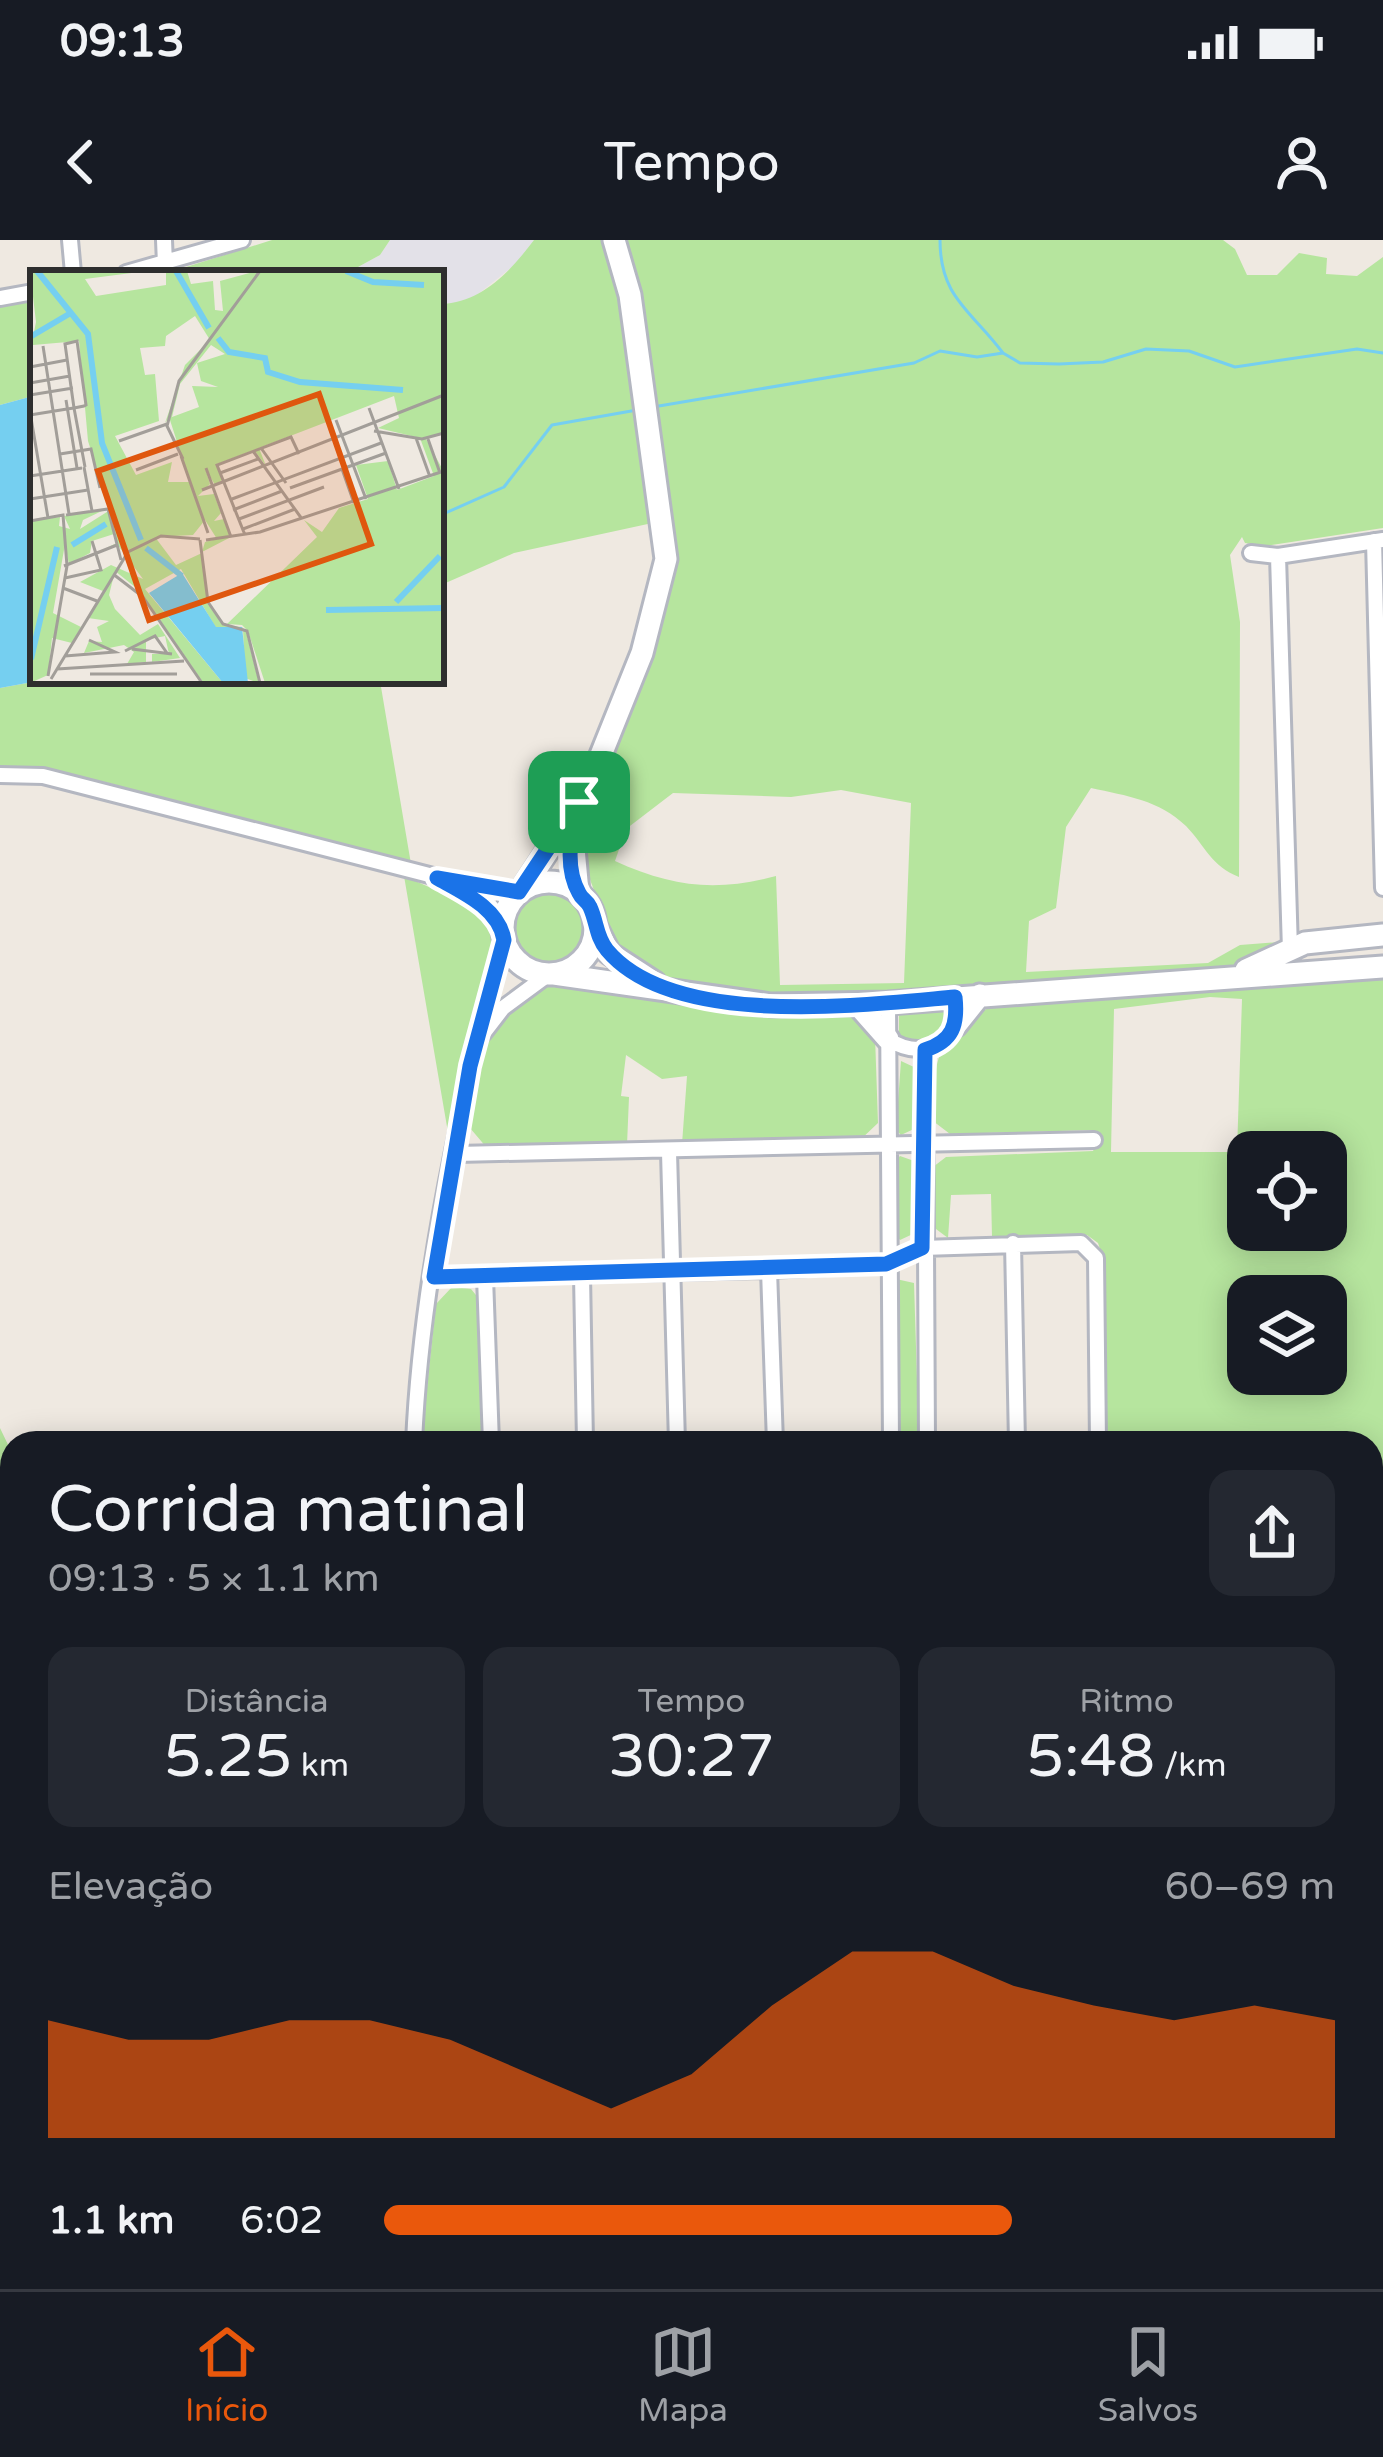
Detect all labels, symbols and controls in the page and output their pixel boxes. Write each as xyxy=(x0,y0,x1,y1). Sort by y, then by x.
text: 09:13 xyxy=(60,15,185,69)
icon: back xyxy=(48,129,114,195)
icon: person xyxy=(1269,129,1335,195)
text: Tempo xyxy=(603,130,780,195)
inset map xyxy=(30,270,444,684)
pin xyxy=(528,751,630,853)
icon: arrive xyxy=(546,769,612,835)
map controls xyxy=(1227,1131,1347,1395)
button: locate xyxy=(1227,1131,1347,1251)
button: layers xyxy=(1227,1275,1347,1395)
text: Corrida matinal xyxy=(48,1470,528,1550)
button: share xyxy=(1209,1470,1335,1596)
text: 09:13 · 5 × 1.1 km xyxy=(48,1555,380,1602)
text: Distância xyxy=(185,1682,328,1721)
text: Tempo xyxy=(638,1682,745,1721)
text: Ritmo xyxy=(1079,1682,1174,1721)
text: 5.25 xyxy=(164,1721,292,1793)
text: 30:27 xyxy=(608,1721,775,1793)
text: 5:48 xyxy=(1026,1721,1155,1793)
text: km xyxy=(292,1746,349,1785)
text: /km xyxy=(1155,1746,1227,1785)
text: Elevação xyxy=(48,1863,213,1910)
text: 60–69 m xyxy=(1164,1863,1335,1910)
text: 1.1 km xyxy=(48,2197,174,2244)
text: 6:02 xyxy=(240,2197,324,2244)
tab: Início xyxy=(185,2319,268,2430)
tab: Mapa xyxy=(638,2319,728,2430)
tab: Salvos xyxy=(1098,2319,1198,2430)

